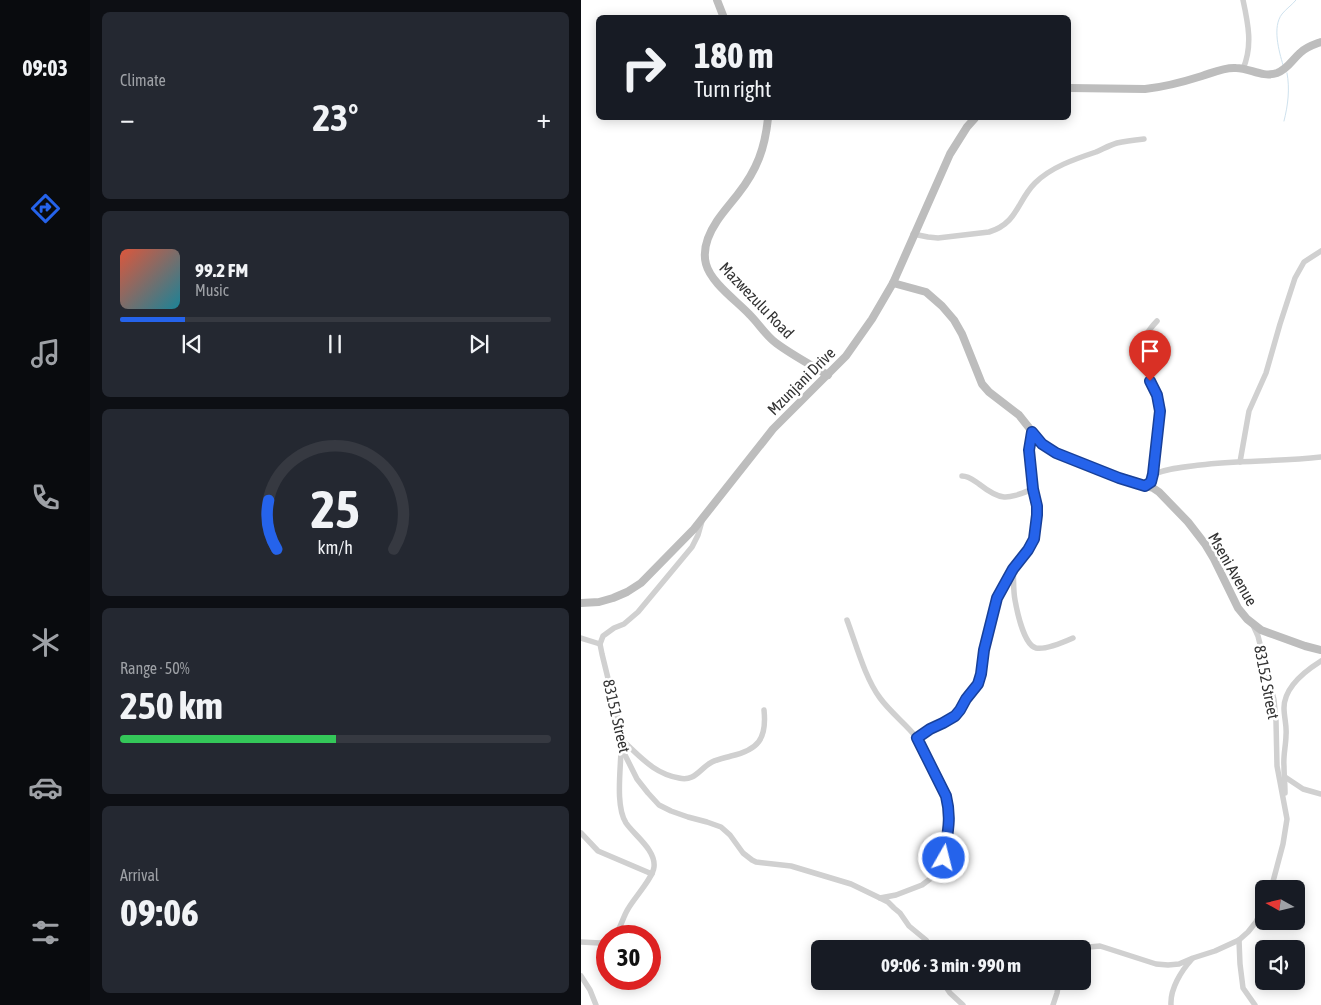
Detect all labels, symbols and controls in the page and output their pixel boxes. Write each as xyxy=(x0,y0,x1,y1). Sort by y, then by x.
icon: right xyxy=(611,35,676,100)
text: 180 m xyxy=(694,35,773,75)
text: 09:03 xyxy=(22,55,68,81)
text: Climate xyxy=(120,71,166,89)
text: Turn right xyxy=(694,76,771,102)
text: 23° xyxy=(312,96,359,139)
text: − xyxy=(120,102,135,134)
text: + xyxy=(536,102,551,134)
icon: directions xyxy=(28,191,63,226)
street label: Mazwezulu Road xyxy=(716,258,798,342)
text: 99.2 FM xyxy=(195,259,248,281)
text: Music xyxy=(195,281,229,299)
icon: previous xyxy=(178,330,206,358)
icon: pause xyxy=(321,330,349,358)
icon: next xyxy=(465,330,493,358)
pin xyxy=(1129,330,1171,381)
icon: music xyxy=(28,336,63,371)
icon: arrive xyxy=(1136,337,1164,365)
street label: Mzunjani Drive xyxy=(764,344,839,419)
text: 25 xyxy=(311,479,360,539)
icon: phone xyxy=(28,480,63,515)
street label: Mseni Avenue xyxy=(1205,529,1261,609)
text: km/h xyxy=(318,537,353,558)
icon: climate xyxy=(28,625,63,660)
street label: 83152 Street xyxy=(1251,644,1283,721)
text: Range · 50% xyxy=(120,659,190,677)
street label: 83151 Street xyxy=(600,677,634,755)
text: 250 km xyxy=(120,684,223,727)
icon: car xyxy=(28,770,63,805)
position arrow xyxy=(917,831,969,883)
text: Arrival xyxy=(120,866,159,884)
north arrow xyxy=(1255,880,1305,930)
map controls xyxy=(1255,880,1305,990)
text: 09:06 xyxy=(120,891,199,934)
icon: filters xyxy=(28,915,63,950)
speed limit sign: 30 xyxy=(596,925,661,990)
button: sound xyxy=(1255,940,1305,990)
text: 09:06 · 3 min · 990 m xyxy=(881,954,1021,976)

